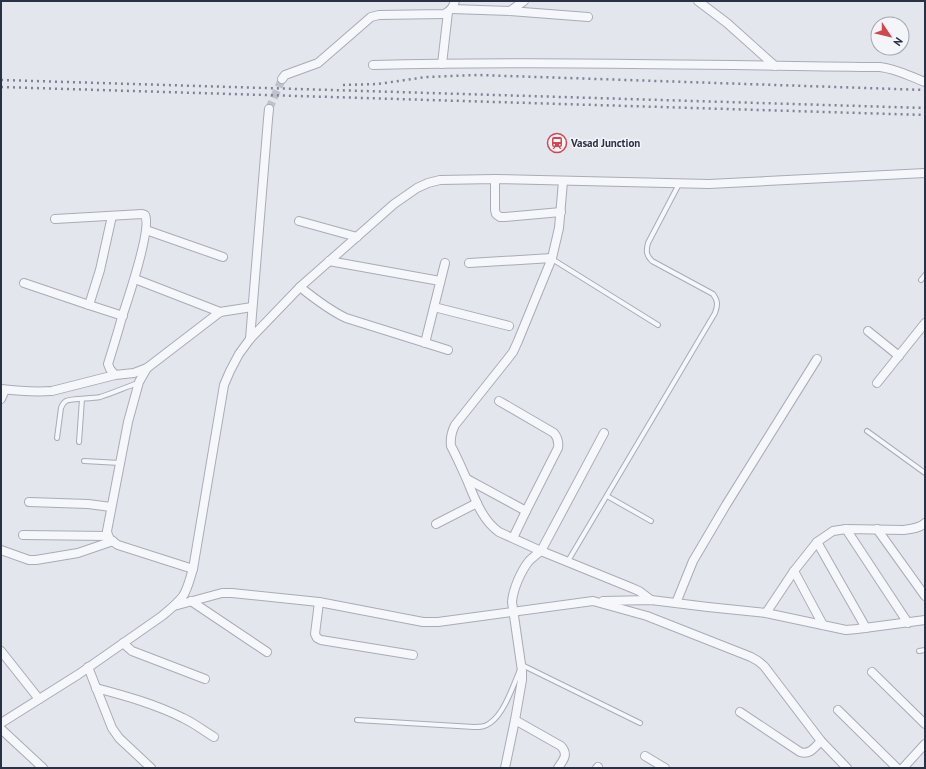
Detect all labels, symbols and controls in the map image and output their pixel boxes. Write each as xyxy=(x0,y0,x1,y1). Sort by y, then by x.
north arrow xyxy=(870,16,910,56)
text: N xyxy=(890,35,906,49)
station icon: Vasad Junction xyxy=(546,132,568,154)
place label: Vasad Junction xyxy=(570,136,640,150)

